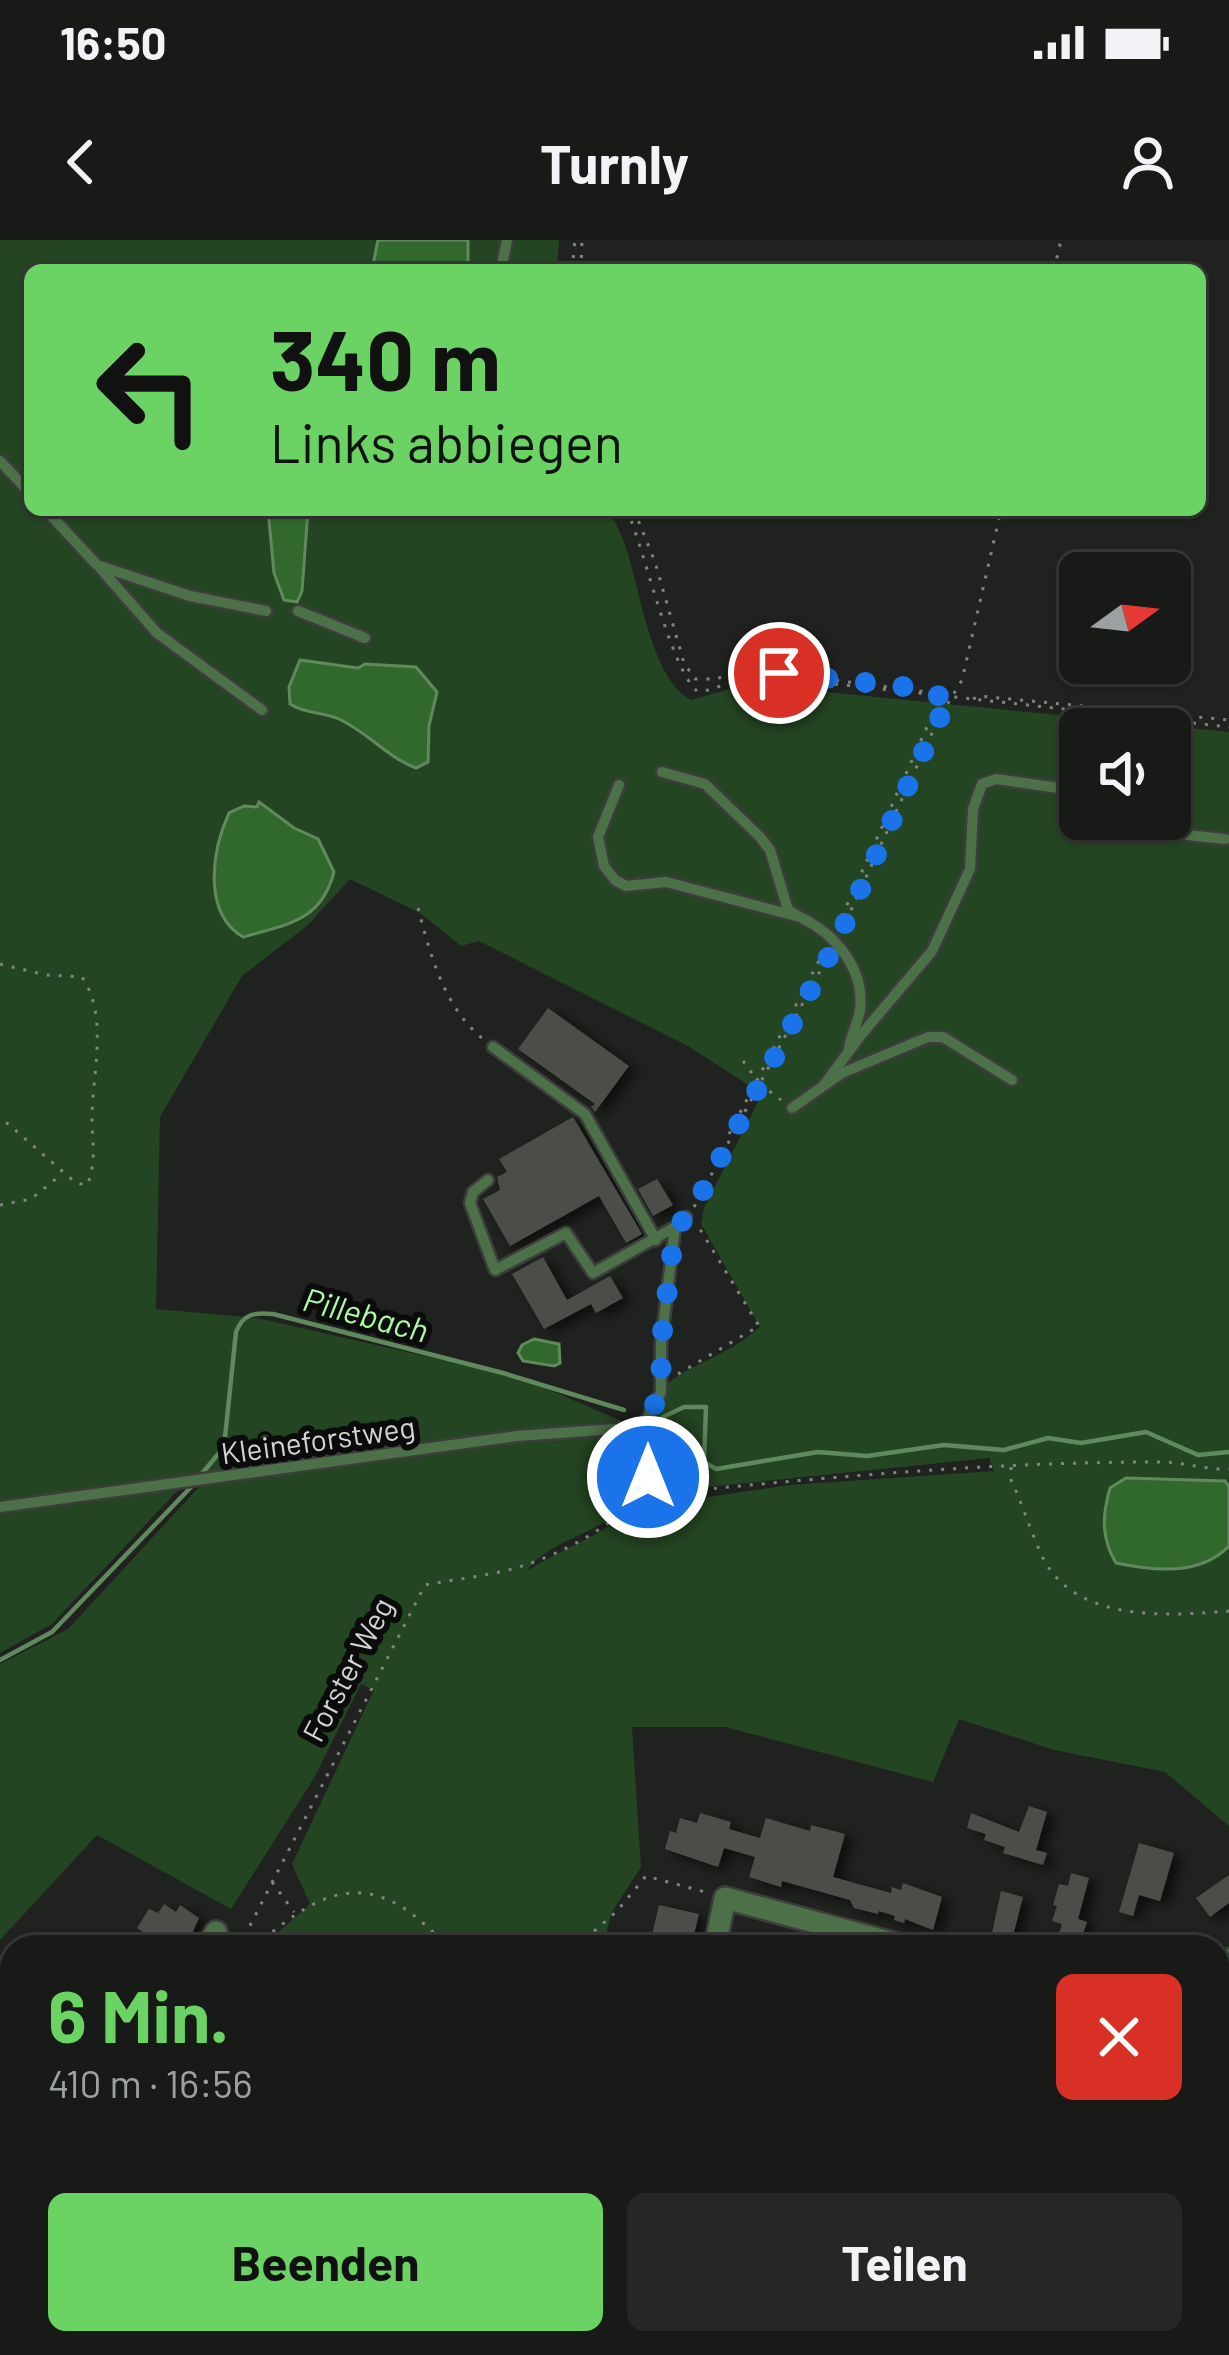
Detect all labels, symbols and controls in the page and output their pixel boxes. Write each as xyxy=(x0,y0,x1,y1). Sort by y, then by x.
text: 16:50 xyxy=(60,15,166,69)
icon: back xyxy=(48,129,114,195)
icon: person xyxy=(1115,129,1181,195)
text: Turnly xyxy=(540,130,689,195)
text: 340 m xyxy=(270,307,501,408)
icon: left xyxy=(72,312,228,468)
text: Links abbiegen xyxy=(270,409,623,474)
north arrow xyxy=(1059,552,1191,684)
map controls xyxy=(1059,552,1191,840)
pin xyxy=(728,622,830,724)
icon: arrive xyxy=(746,640,812,706)
button: sound xyxy=(1059,708,1191,840)
water label: Pillebach xyxy=(299,1278,433,1350)
street label: Kleineforstweg xyxy=(219,1408,417,1470)
position arrow xyxy=(585,1414,711,1540)
street label: Forster Weg xyxy=(294,1591,400,1747)
text: 6 Min. xyxy=(48,1971,229,2057)
button: close xyxy=(1056,1974,1182,2100)
text: 410 m · 16:56 xyxy=(48,2059,253,2106)
button: Beenden xyxy=(48,2193,603,2331)
button: Teilen xyxy=(627,2193,1182,2331)

